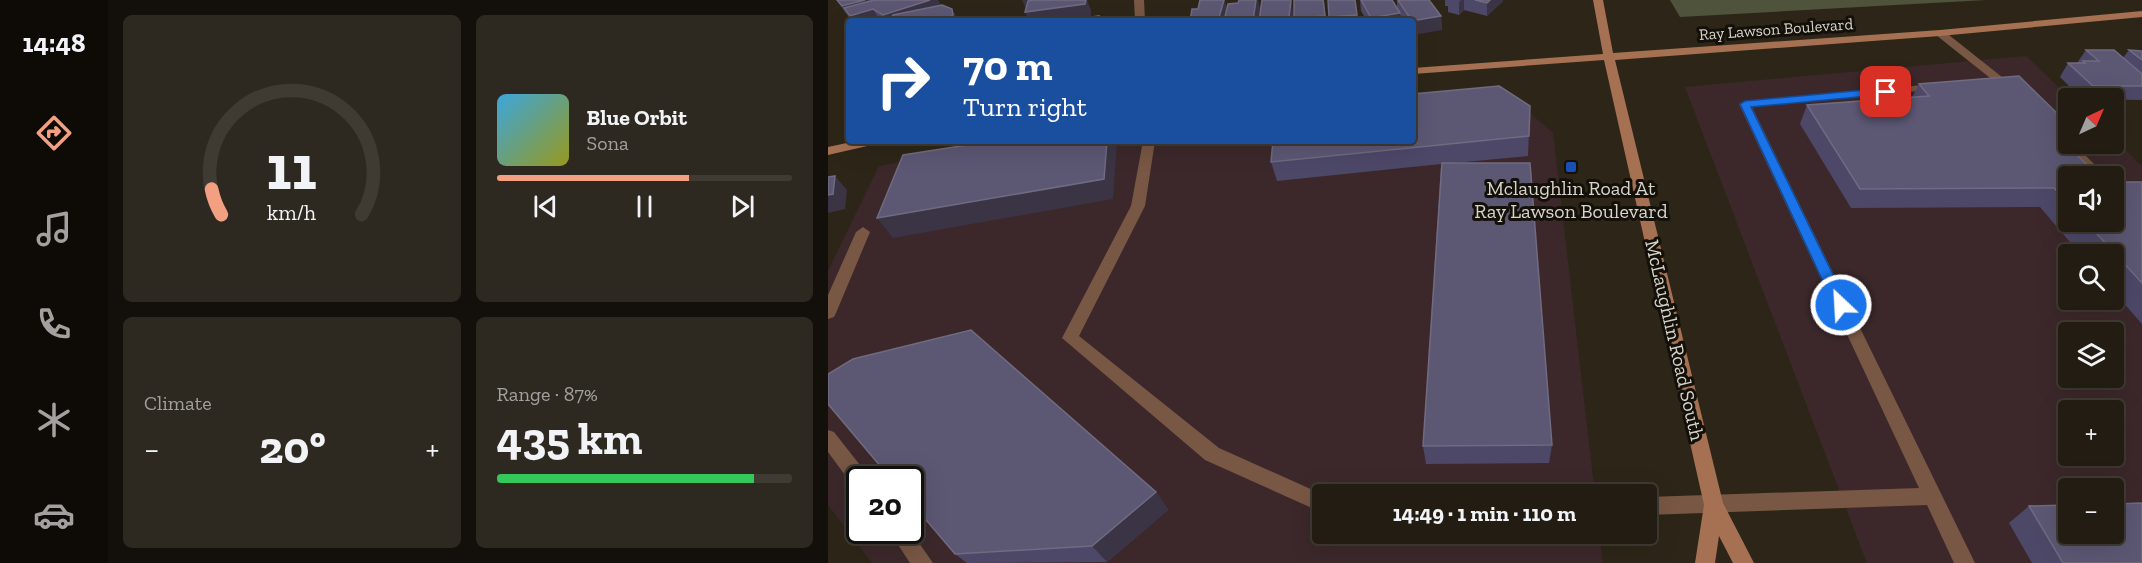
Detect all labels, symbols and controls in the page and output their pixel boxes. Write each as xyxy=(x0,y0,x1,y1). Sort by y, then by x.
street label: Ray Lawson Boulevard xyxy=(1698,14,1854,44)
text: 14:48 xyxy=(23,27,85,59)
text: 70 m xyxy=(963,40,1053,91)
icon: right xyxy=(864,42,942,120)
pin xyxy=(1860,66,1911,117)
icon: arrive xyxy=(1869,75,1902,108)
north arrow xyxy=(2058,88,2124,154)
map controls xyxy=(2058,88,2124,544)
text: Turn right xyxy=(963,91,1087,123)
text: Blue Orbit xyxy=(587,104,687,131)
icon: directions xyxy=(33,112,75,154)
text: 11 xyxy=(267,131,317,206)
text: Sona xyxy=(587,131,629,155)
marker: Mclaughlin Road At Ray Lawson Boulevard xyxy=(1564,160,1578,174)
button: sound xyxy=(2058,166,2124,232)
place label: Mclaughlin Road At Ray Lawson Boulevard xyxy=(1474,176,1668,223)
icon: previous xyxy=(529,190,562,223)
icon: pause xyxy=(628,190,661,223)
icon: next xyxy=(726,190,759,223)
text: km/h xyxy=(267,201,316,226)
icon: music xyxy=(33,208,75,250)
street label: McLaughlin Road South xyxy=(1640,237,1710,443)
button: search xyxy=(2058,244,2124,310)
position arrow xyxy=(1809,273,1873,337)
icon: phone xyxy=(33,303,75,345)
button: layers xyxy=(2058,322,2124,388)
text: Range · 87% xyxy=(497,382,598,406)
text: Climate xyxy=(144,391,212,415)
icon: climate xyxy=(33,399,75,441)
button: + xyxy=(2058,400,2124,466)
text: 435 km xyxy=(497,412,642,466)
text: 20° xyxy=(259,421,326,475)
text: − xyxy=(144,429,159,468)
text: + xyxy=(426,429,440,468)
speed limit sign: 20 xyxy=(846,466,924,544)
button: − xyxy=(2058,478,2124,544)
icon: car xyxy=(33,494,75,536)
text: 14:49 · 1 min · 110 m xyxy=(1393,500,1576,527)

